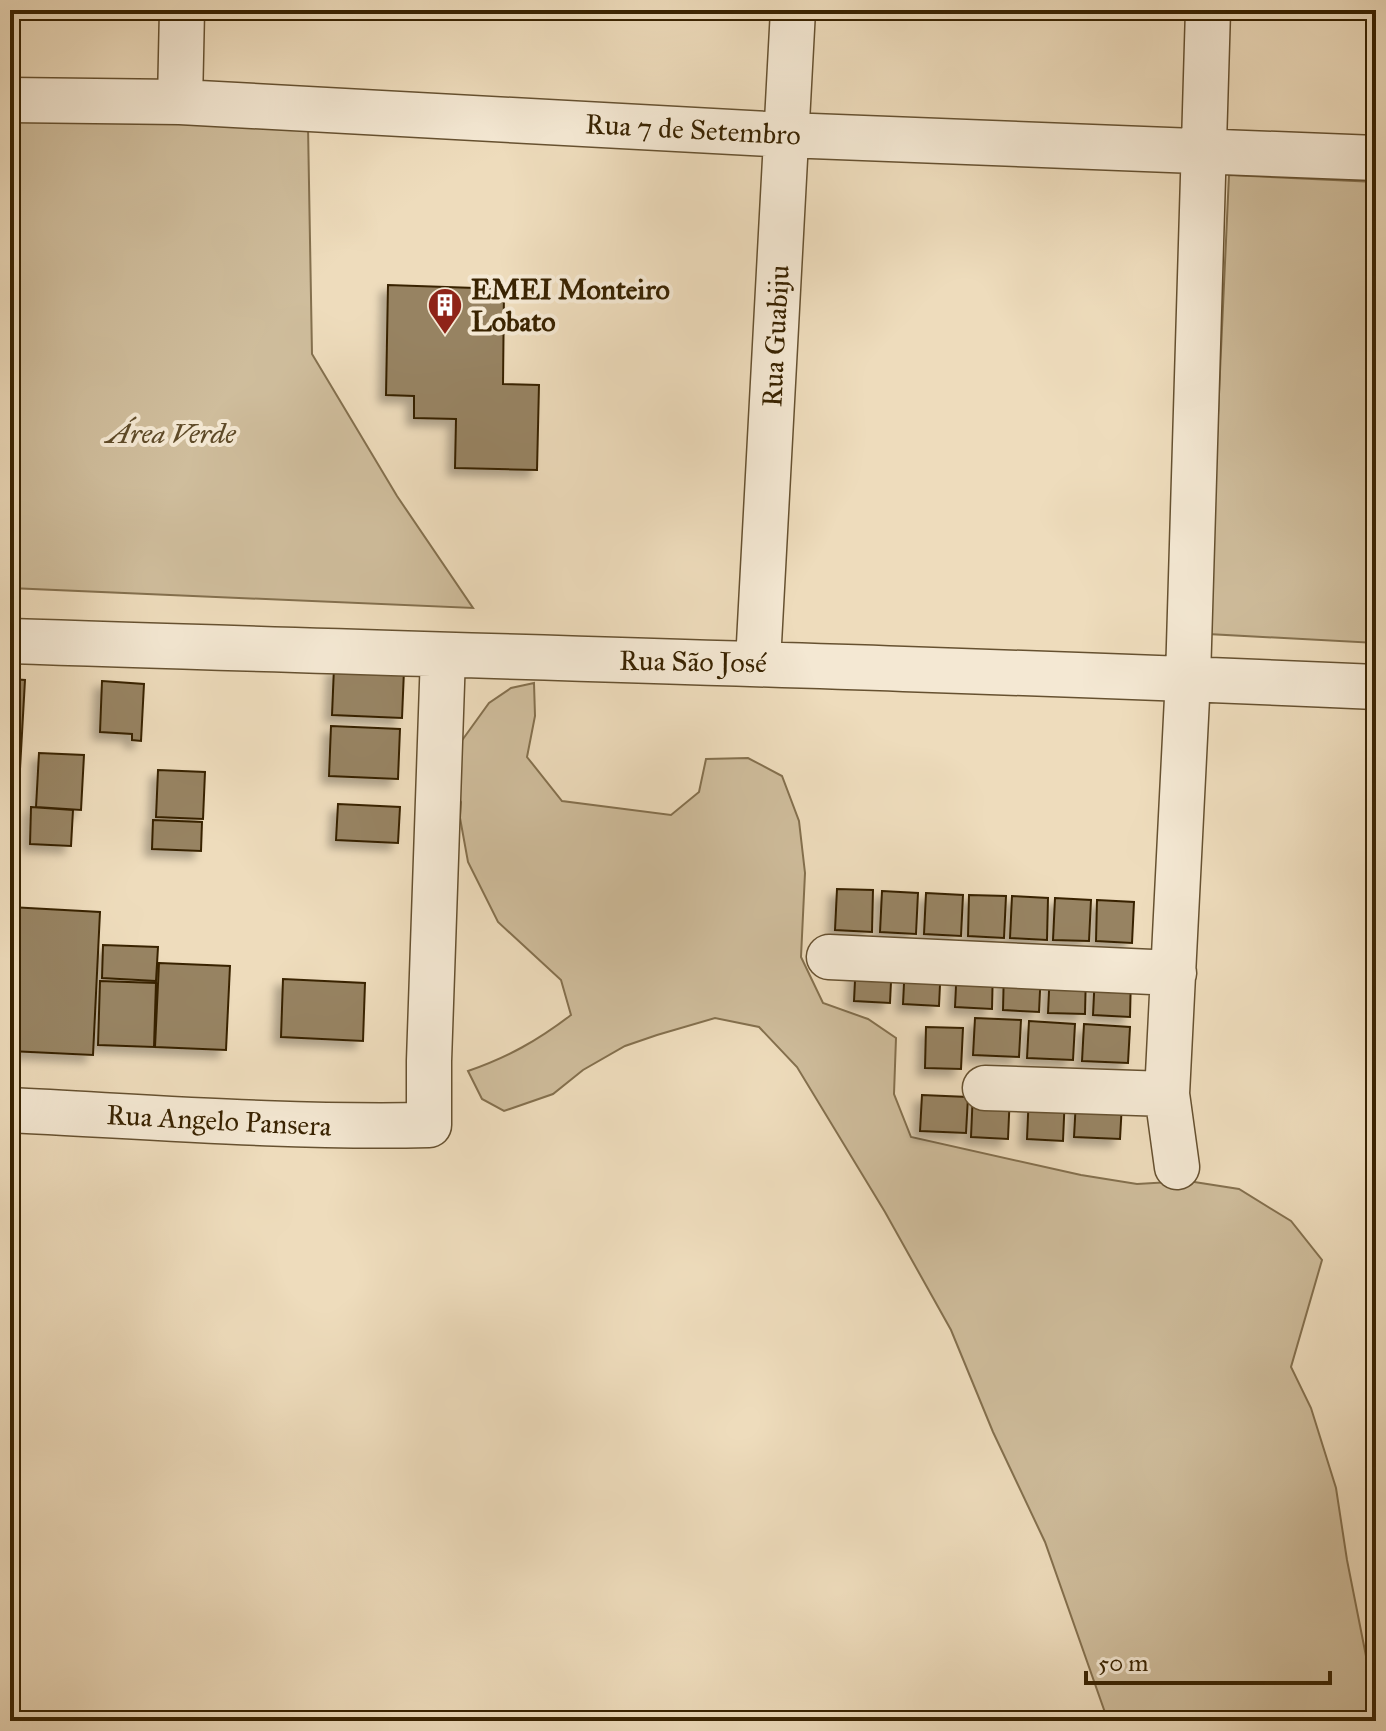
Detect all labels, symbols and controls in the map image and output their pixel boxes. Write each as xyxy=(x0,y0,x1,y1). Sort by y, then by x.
street label: Rua 7 de Setembro xyxy=(584,106,802,153)
street label: Rua Guabiju xyxy=(754,264,797,408)
place label: EMEI Monteiro Lobato xyxy=(471,272,670,339)
building icon: EMEI Monteiro Lobato xyxy=(426,286,464,336)
park label: Área Verde xyxy=(103,416,236,451)
street label: Rua São José xyxy=(619,643,767,680)
street label: Rua Angelo Pansera xyxy=(105,1097,333,1144)
scale bar xyxy=(1086,1635,1330,1685)
text: 50 m xyxy=(1098,1648,1148,1678)

